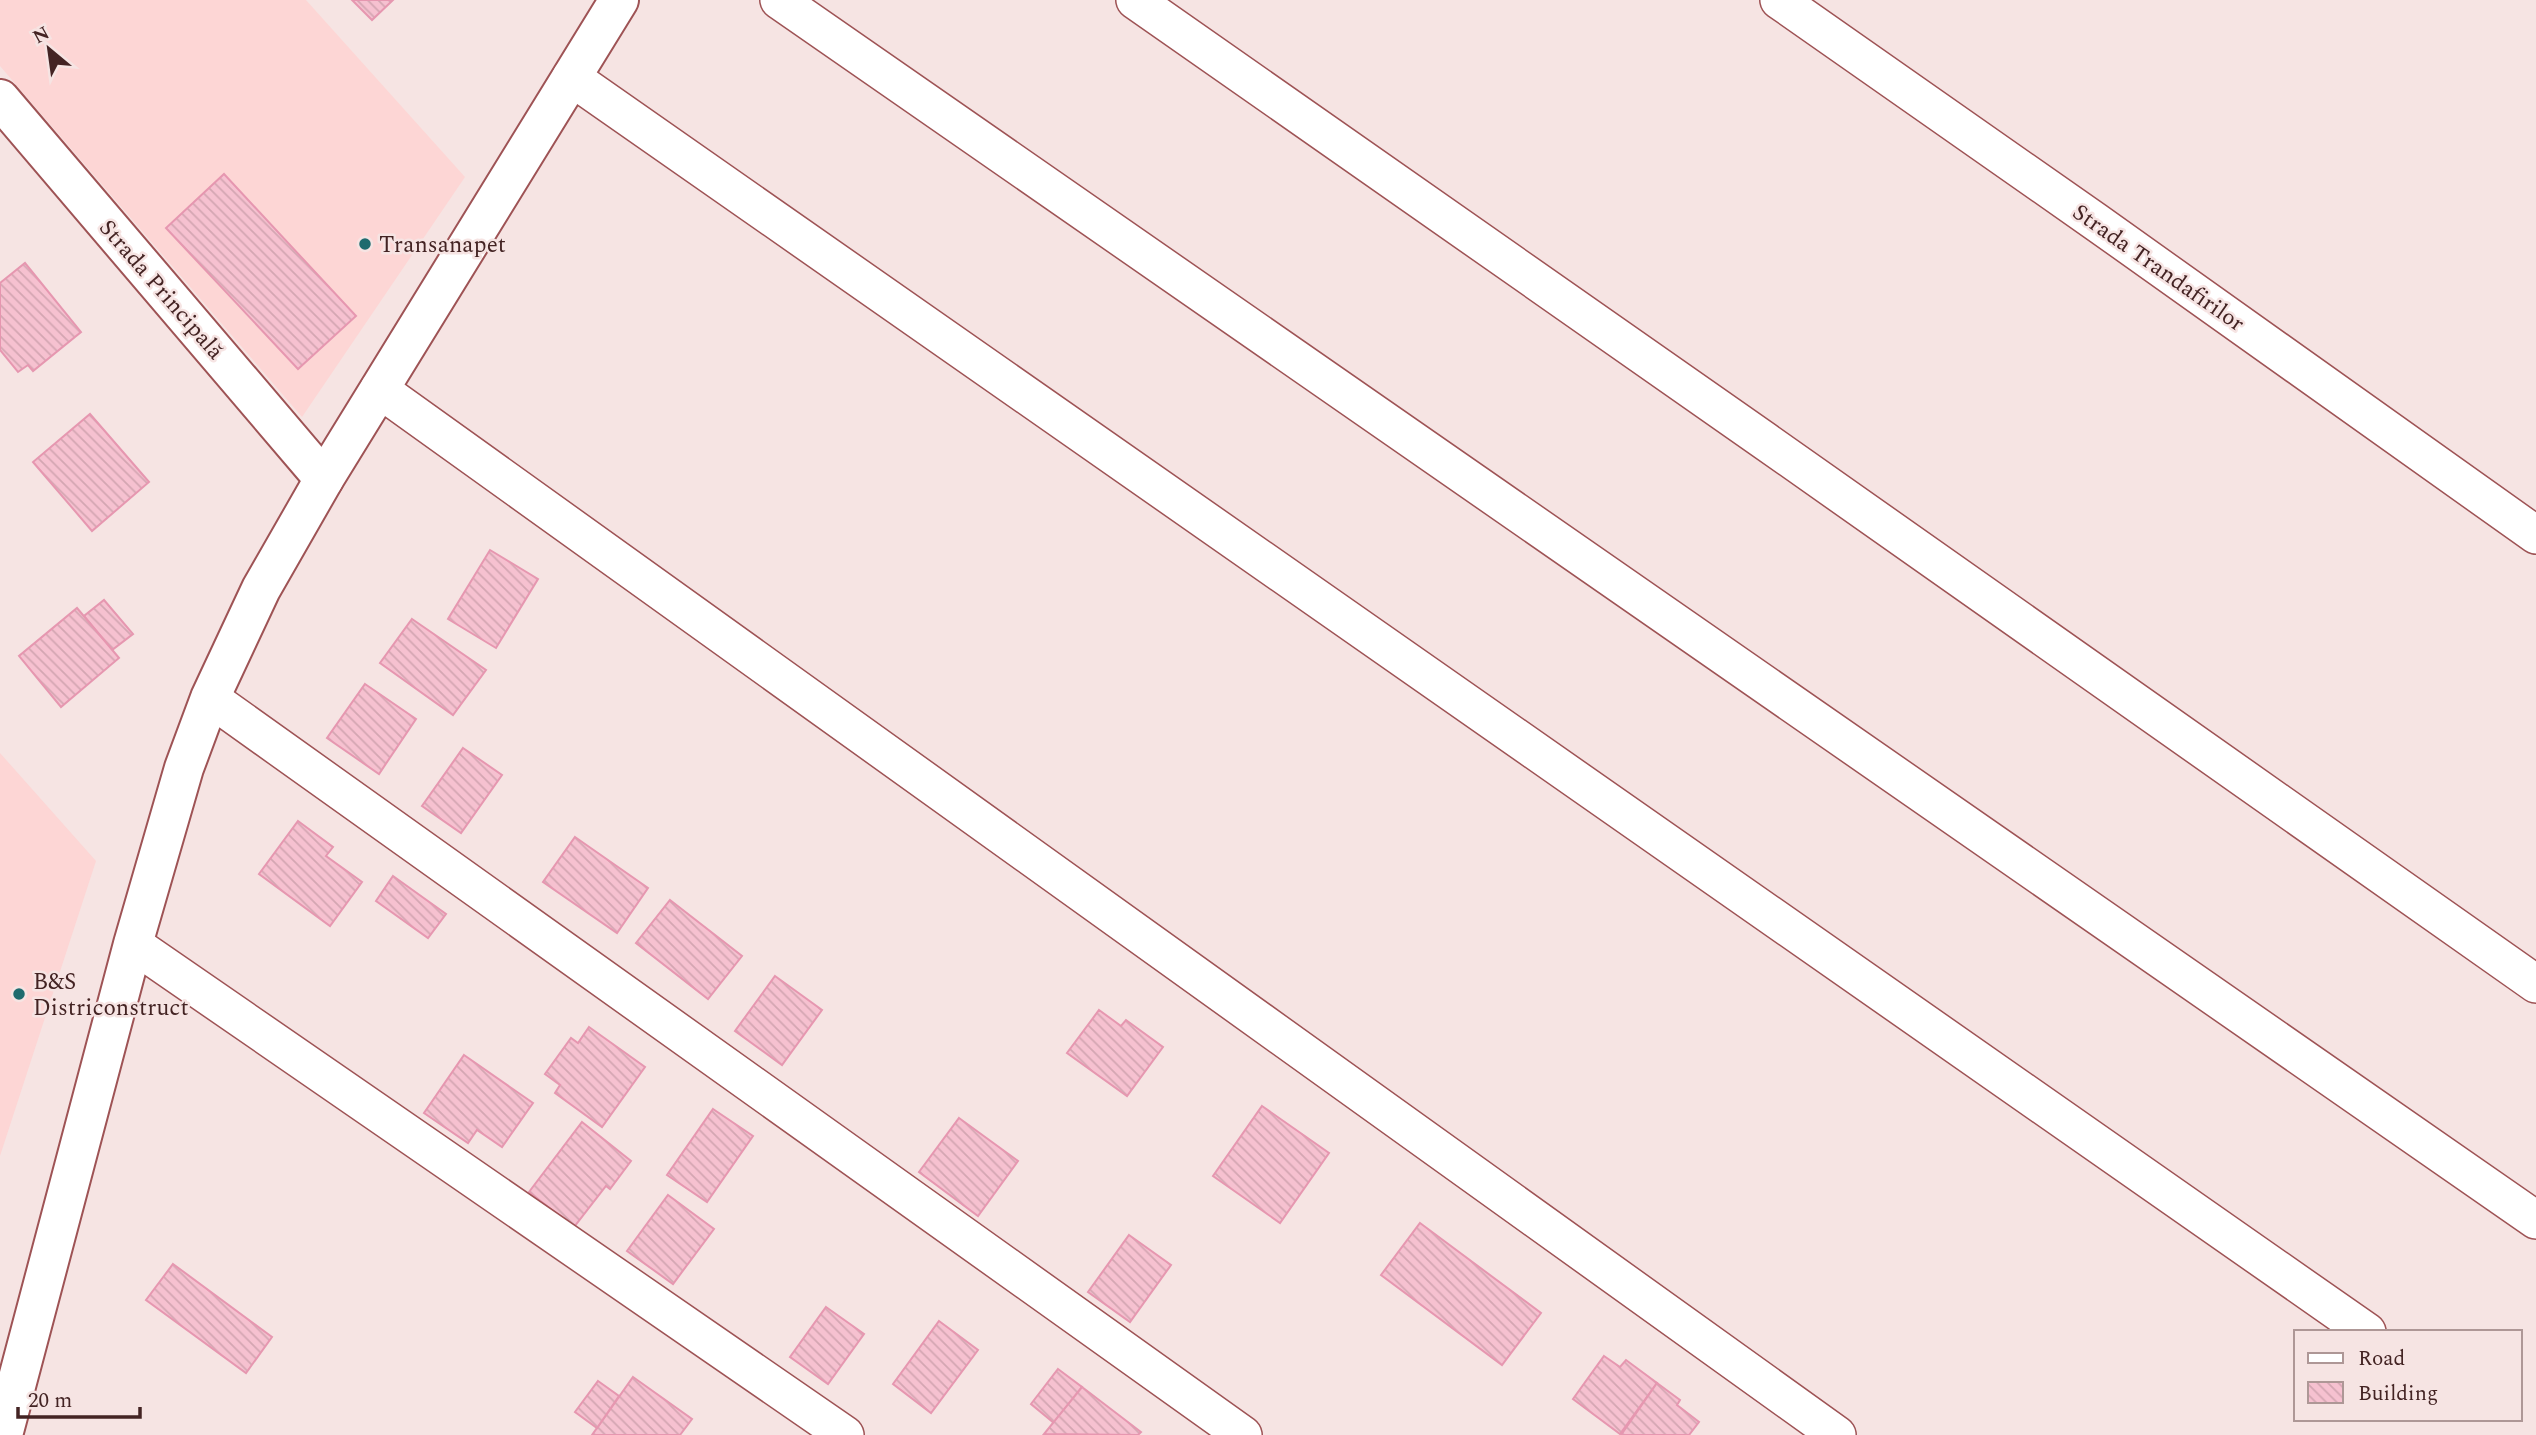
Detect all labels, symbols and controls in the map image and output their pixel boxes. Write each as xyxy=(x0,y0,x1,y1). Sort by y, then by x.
north arrow xyxy=(14,14,84,84)
text: N xyxy=(28,19,55,52)
street label: Strada Trandafirilor xyxy=(2065,195,2252,341)
street label: Strada Principală xyxy=(90,212,232,368)
place label: Transanapet xyxy=(379,228,506,263)
marker: Transanapet xyxy=(357,236,373,252)
place label: B&S Districonstruct xyxy=(33,965,189,1026)
marker: B&S Districonstruct xyxy=(11,986,27,1002)
legend xyxy=(2294,1330,2522,1421)
text: Road xyxy=(2358,1343,2405,1375)
scale bar xyxy=(18,1376,140,1420)
text: Building xyxy=(2358,1378,2438,1410)
text: 20 m xyxy=(28,1385,72,1417)

